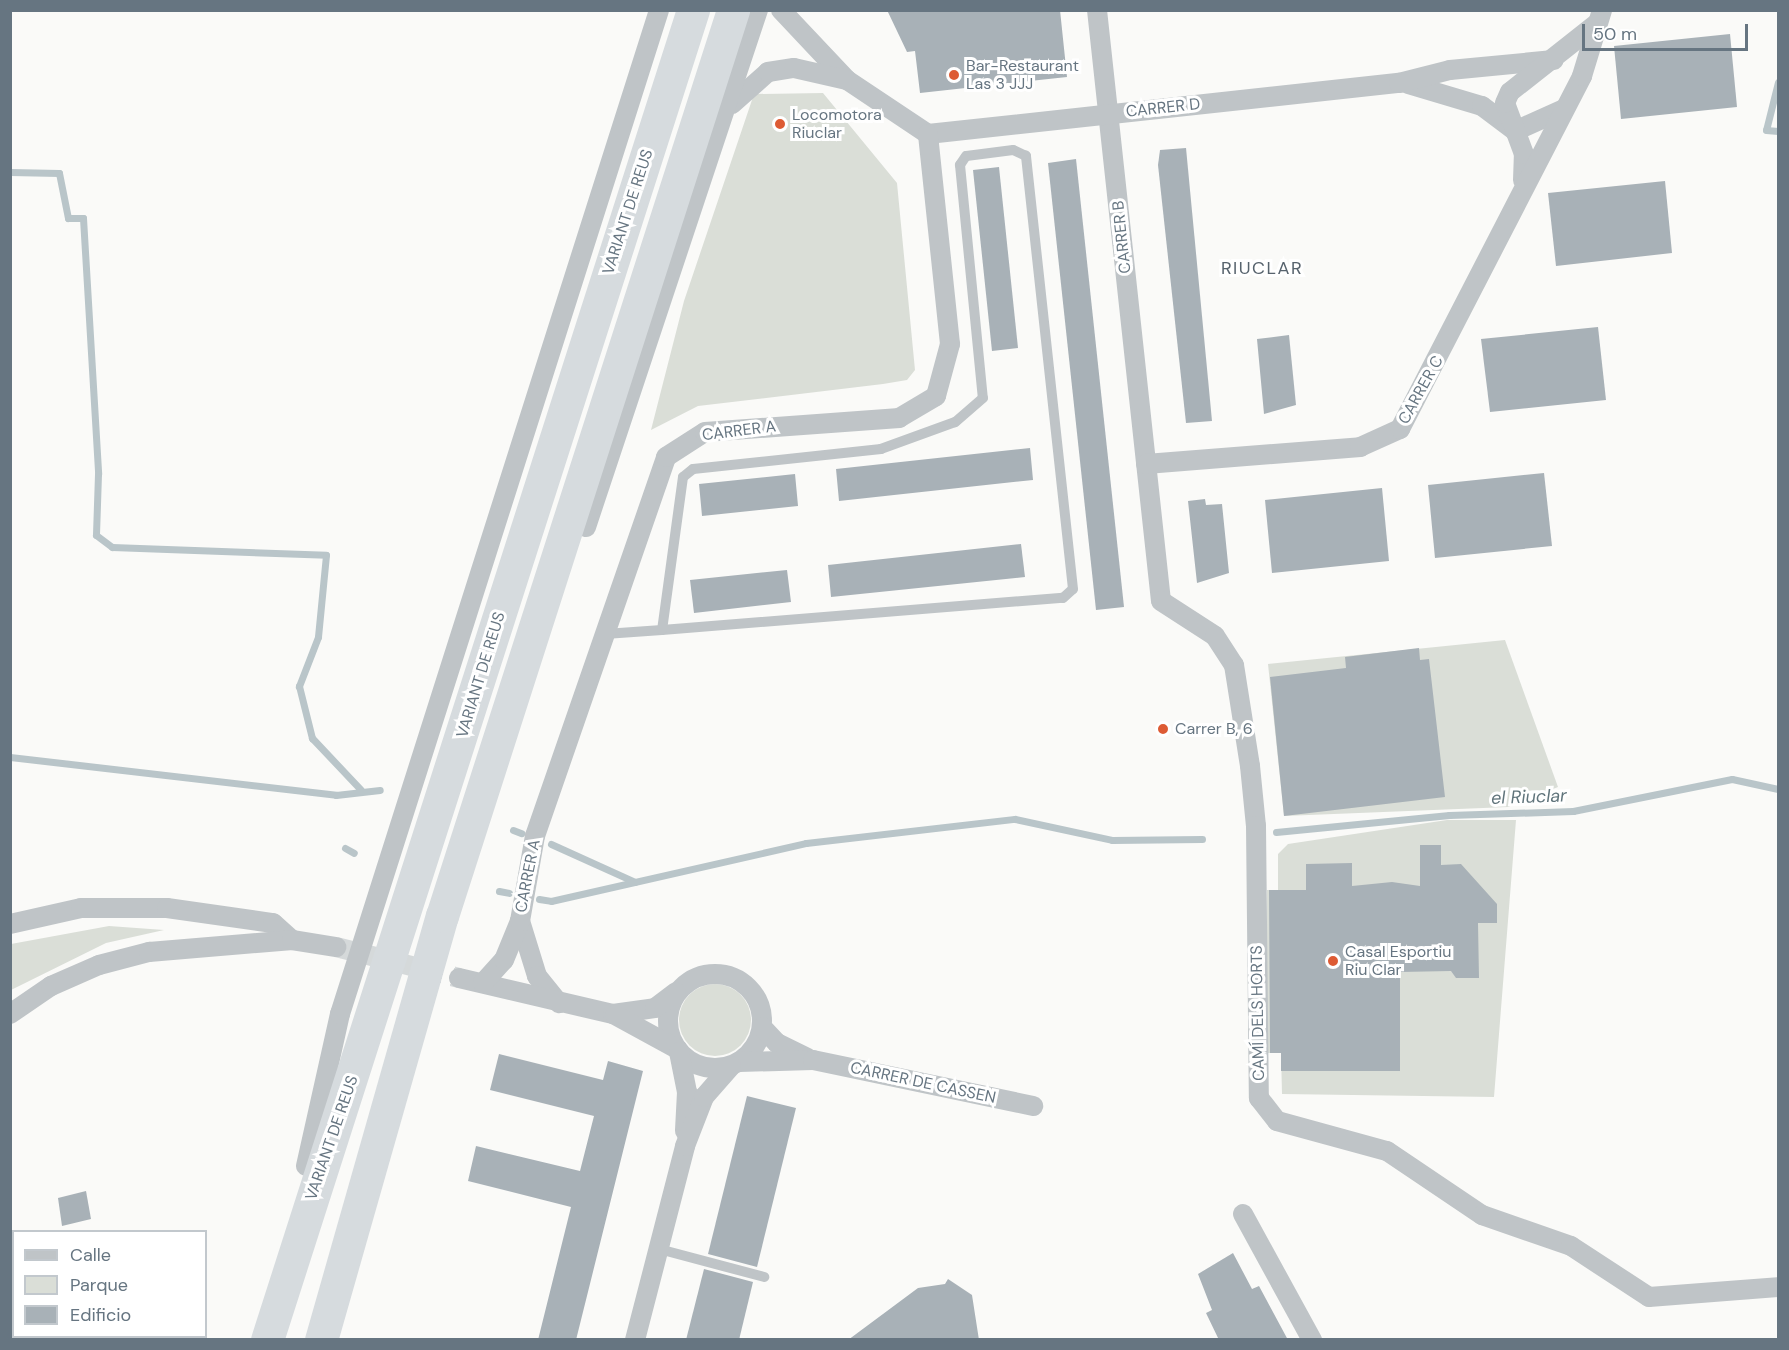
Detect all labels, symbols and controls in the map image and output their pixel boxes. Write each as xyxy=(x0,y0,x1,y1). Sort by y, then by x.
scale bar xyxy=(1585,12,1752,50)
text: 50 m xyxy=(1593,22,1637,46)
place label: Bar-Restaurant Las 3 JJJ xyxy=(966,56,1079,94)
marker: Bar-Restaurant Las 3 JJJ xyxy=(947,68,961,82)
street label: CARRER D xyxy=(1125,95,1201,121)
place label: Locomotora Riuclar xyxy=(792,105,882,143)
marker: Locomotora Riuclar xyxy=(773,117,787,131)
street label: VARIANT DE REUS xyxy=(599,147,657,277)
street label: CARRER B xyxy=(1109,200,1135,274)
district label: RIUCLAR xyxy=(1221,257,1303,279)
street label: CARRER C xyxy=(1394,353,1448,427)
street label: CARRER A xyxy=(701,417,777,445)
street label: VARIANT DE REUS xyxy=(453,610,509,740)
place label: Carrer B, 6 xyxy=(1175,719,1253,739)
marker: Carrer B, 6 xyxy=(1156,722,1170,736)
water label: el Riuclar xyxy=(1491,785,1567,809)
street label: CARRER A xyxy=(511,838,545,914)
place label: Casal Esportiu Riu Clar xyxy=(1345,942,1452,980)
street label: CAMÍ DELS HORTS xyxy=(1247,945,1269,1081)
marker: Casal Esportiu Riu Clar xyxy=(1326,954,1340,968)
street label: CARRER DE CASSEN xyxy=(848,1058,998,1108)
street label: VARIANT DE REUS xyxy=(302,1073,362,1203)
legend xyxy=(12,1230,207,1338)
text: Calle xyxy=(70,1243,111,1267)
text: Parque xyxy=(70,1273,128,1297)
text: Edificio xyxy=(70,1303,131,1327)

